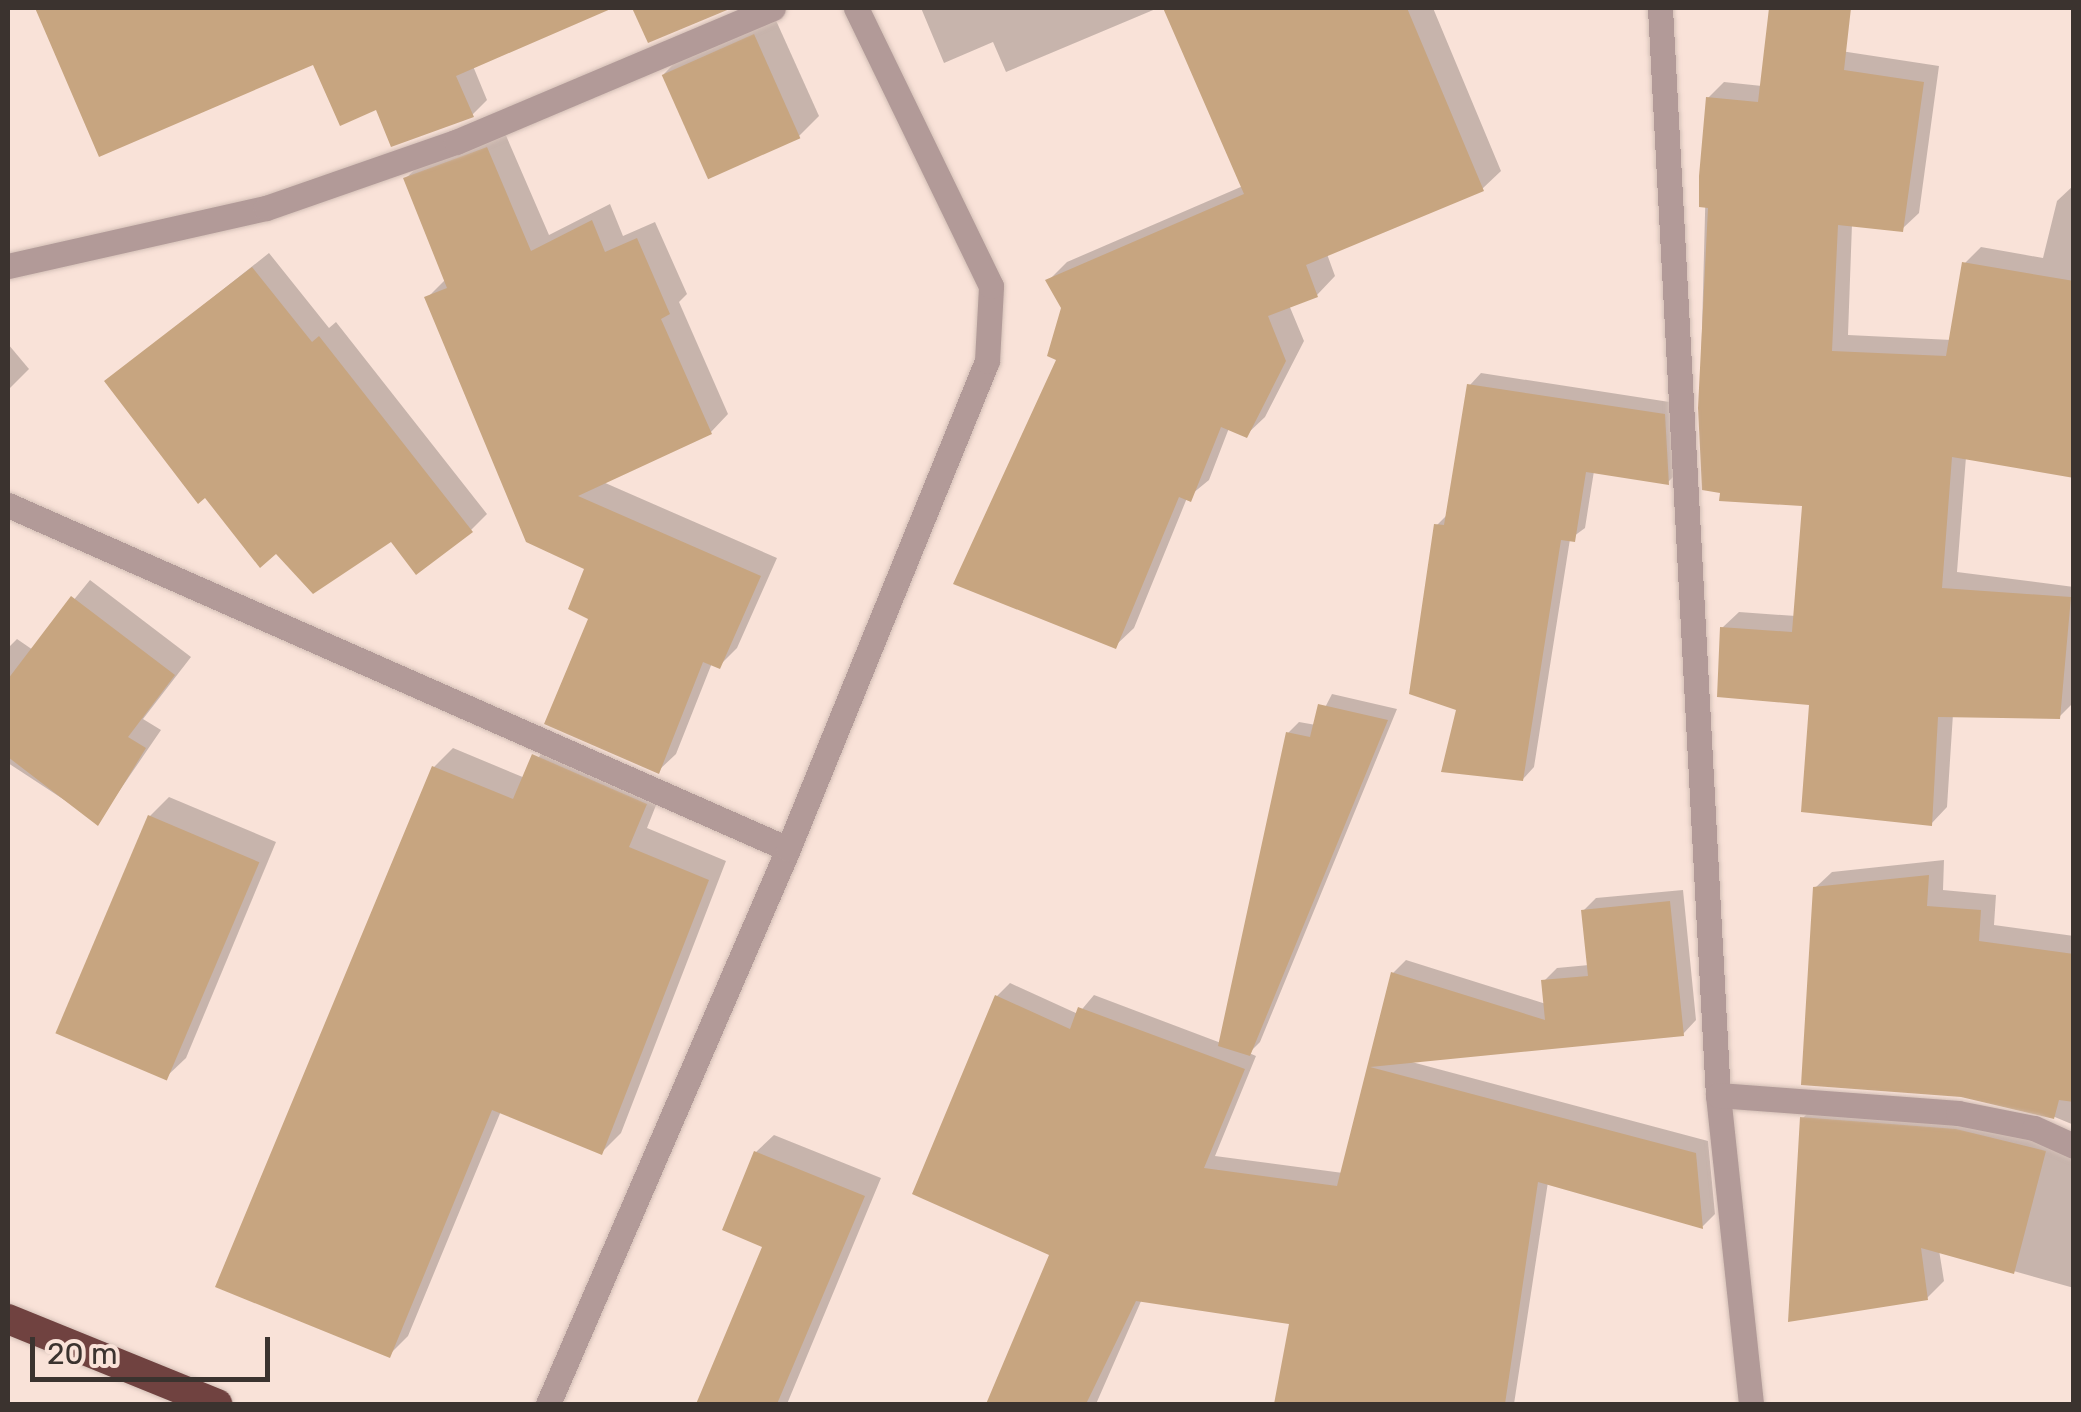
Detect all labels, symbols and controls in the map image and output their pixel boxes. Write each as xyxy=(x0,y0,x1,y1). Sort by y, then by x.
scale bar xyxy=(35,1317,275,1379)
text: 20 m xyxy=(47,1336,118,1372)

